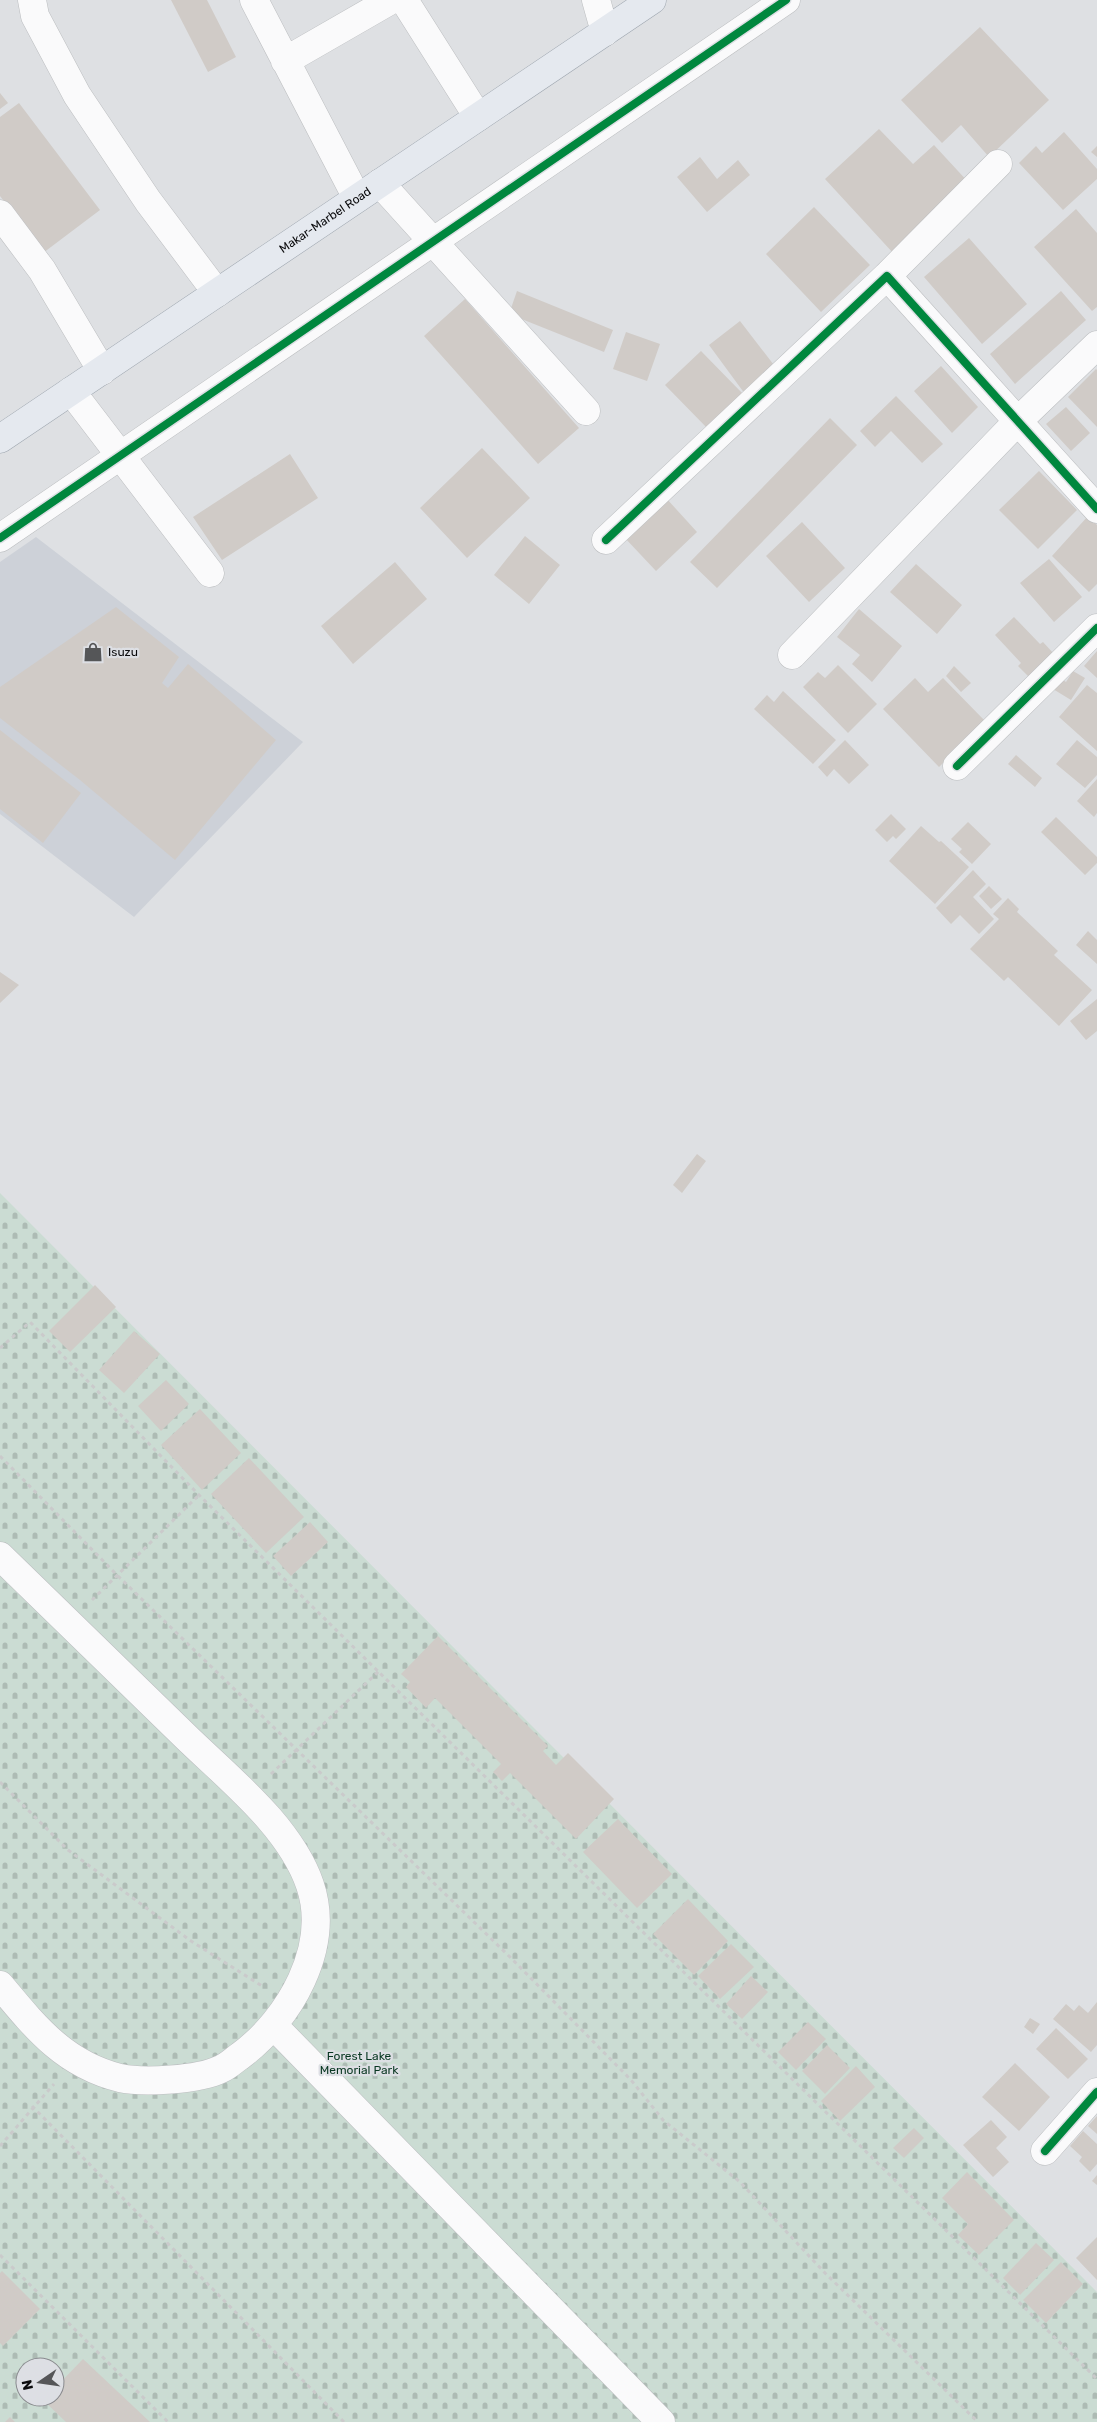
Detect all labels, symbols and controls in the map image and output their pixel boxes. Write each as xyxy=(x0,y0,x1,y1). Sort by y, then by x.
street label: Makar-Marbel Road xyxy=(277,184,374,256)
shop icon: Isuzu xyxy=(82,641,104,663)
place label: Isuzu xyxy=(108,645,138,659)
park label: Forest Lake Memorial Park xyxy=(320,2049,399,2077)
north arrow xyxy=(15,2357,65,2407)
text: N xyxy=(18,2378,37,2392)

